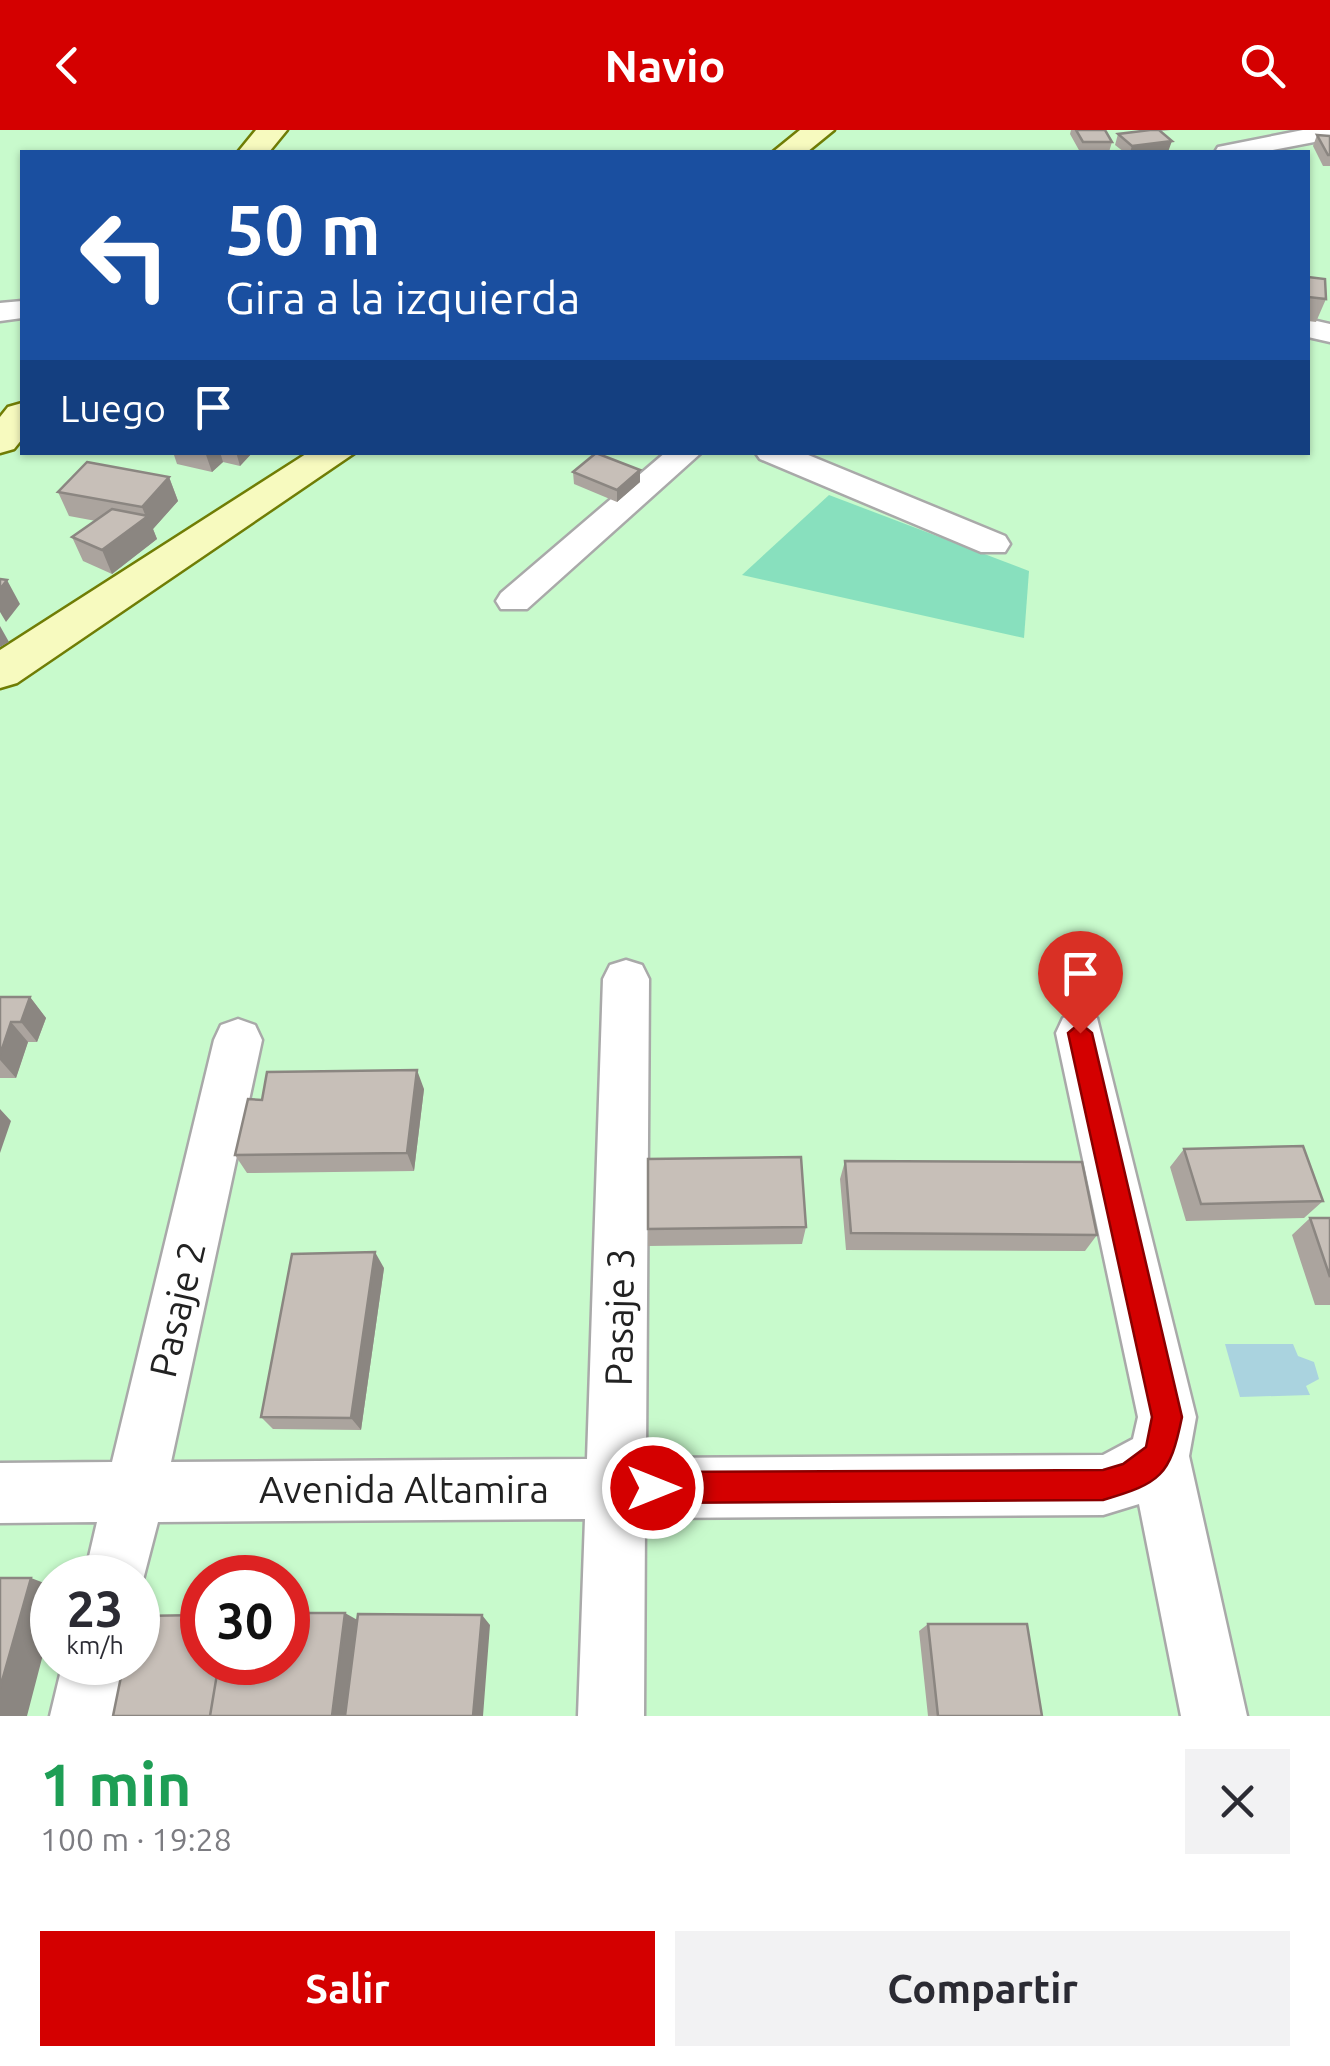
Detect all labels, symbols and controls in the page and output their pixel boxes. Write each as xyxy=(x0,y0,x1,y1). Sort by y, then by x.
icon: back xyxy=(40,38,95,93)
icon: search xyxy=(1235,38,1290,93)
text: Navio xyxy=(604,40,726,91)
icon: left xyxy=(60,190,190,320)
text: 50 m xyxy=(225,190,381,268)
text: Gira a la izquierda xyxy=(225,272,581,323)
icon: arrive xyxy=(186,380,241,435)
text: Luego xyxy=(60,387,166,429)
pin xyxy=(1038,931,1123,1034)
icon: arrive xyxy=(1053,946,1108,1001)
street label: Pasaje 2 xyxy=(141,1237,213,1381)
street label: Pasaje 3 xyxy=(597,1247,641,1387)
position arrow xyxy=(601,1436,705,1540)
street label: Avenida Altamira xyxy=(259,1468,549,1510)
speed limit sign: 30 xyxy=(180,1555,310,1685)
text: 23 xyxy=(67,1580,123,1636)
text: km/h xyxy=(66,1631,124,1659)
button: close xyxy=(1185,1749,1290,1854)
text: 1 min xyxy=(40,1750,192,1817)
text: 100 m · 19:28 xyxy=(40,1821,232,1857)
button: Salir xyxy=(40,1931,655,2046)
button: Compartir xyxy=(675,1931,1290,2046)

